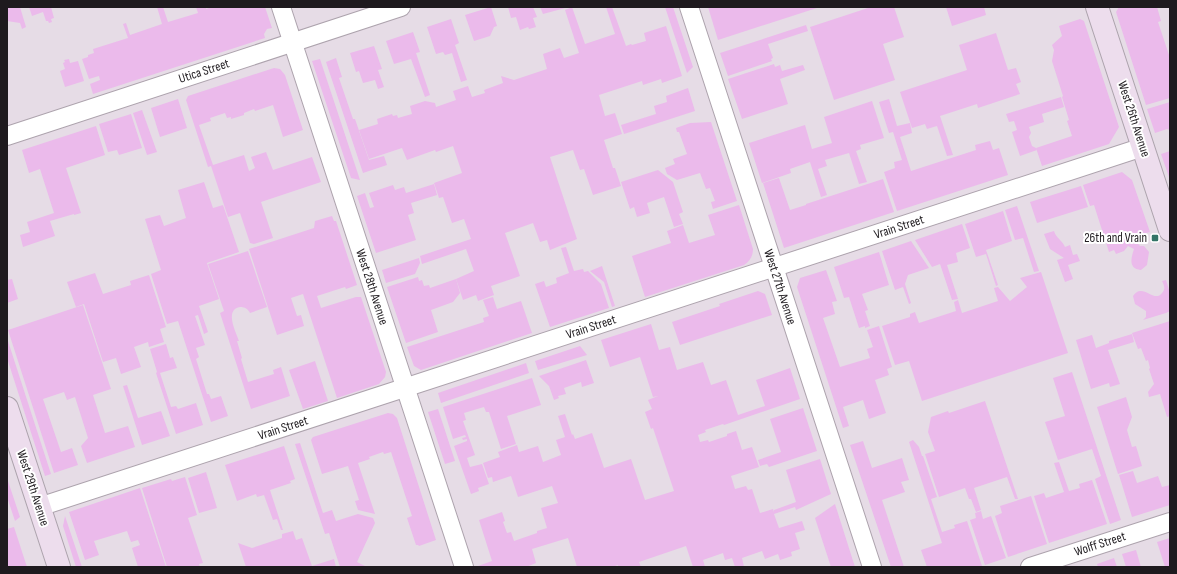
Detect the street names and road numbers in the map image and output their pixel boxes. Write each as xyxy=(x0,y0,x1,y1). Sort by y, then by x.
street label: Utica Street xyxy=(177,55,231,87)
street label: West 26th Avenue xyxy=(1114,79,1154,159)
street label: Vrain Street xyxy=(872,211,926,243)
street label: West 28th Avenue xyxy=(352,247,392,327)
street label: West 27th Avenue xyxy=(760,247,800,327)
street label: Vrain Street xyxy=(564,311,618,343)
street label: Vrain Street xyxy=(256,412,310,444)
street label: West 29th Avenue xyxy=(13,448,53,528)
street label: Wolff Street xyxy=(1072,528,1128,560)

